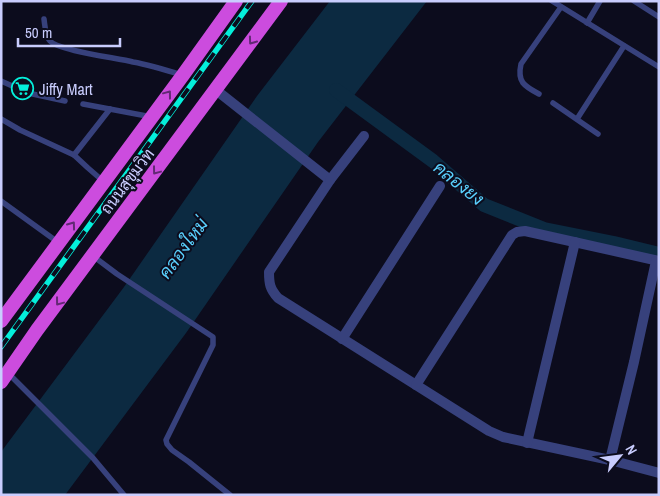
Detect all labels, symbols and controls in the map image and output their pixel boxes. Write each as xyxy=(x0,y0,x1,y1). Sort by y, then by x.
scale bar xyxy=(18,15,120,47)
text: 50 m xyxy=(25,22,52,43)
one-way arrow xyxy=(250,35,258,44)
supermarket icon: Jiffy Mart xyxy=(11,77,35,101)
place label: Jiffy Mart xyxy=(39,78,93,100)
one-way arrow xyxy=(163,91,171,100)
street label: ถนนสุขุมวิท xyxy=(95,144,160,219)
water label: คลองยง xyxy=(428,155,490,211)
one-way arrow xyxy=(153,165,161,174)
water label: คลองใหม่ xyxy=(152,212,214,283)
one-way arrow xyxy=(66,221,75,231)
one-way arrow xyxy=(56,296,64,305)
north arrow xyxy=(595,431,645,481)
text: N xyxy=(621,442,641,458)

